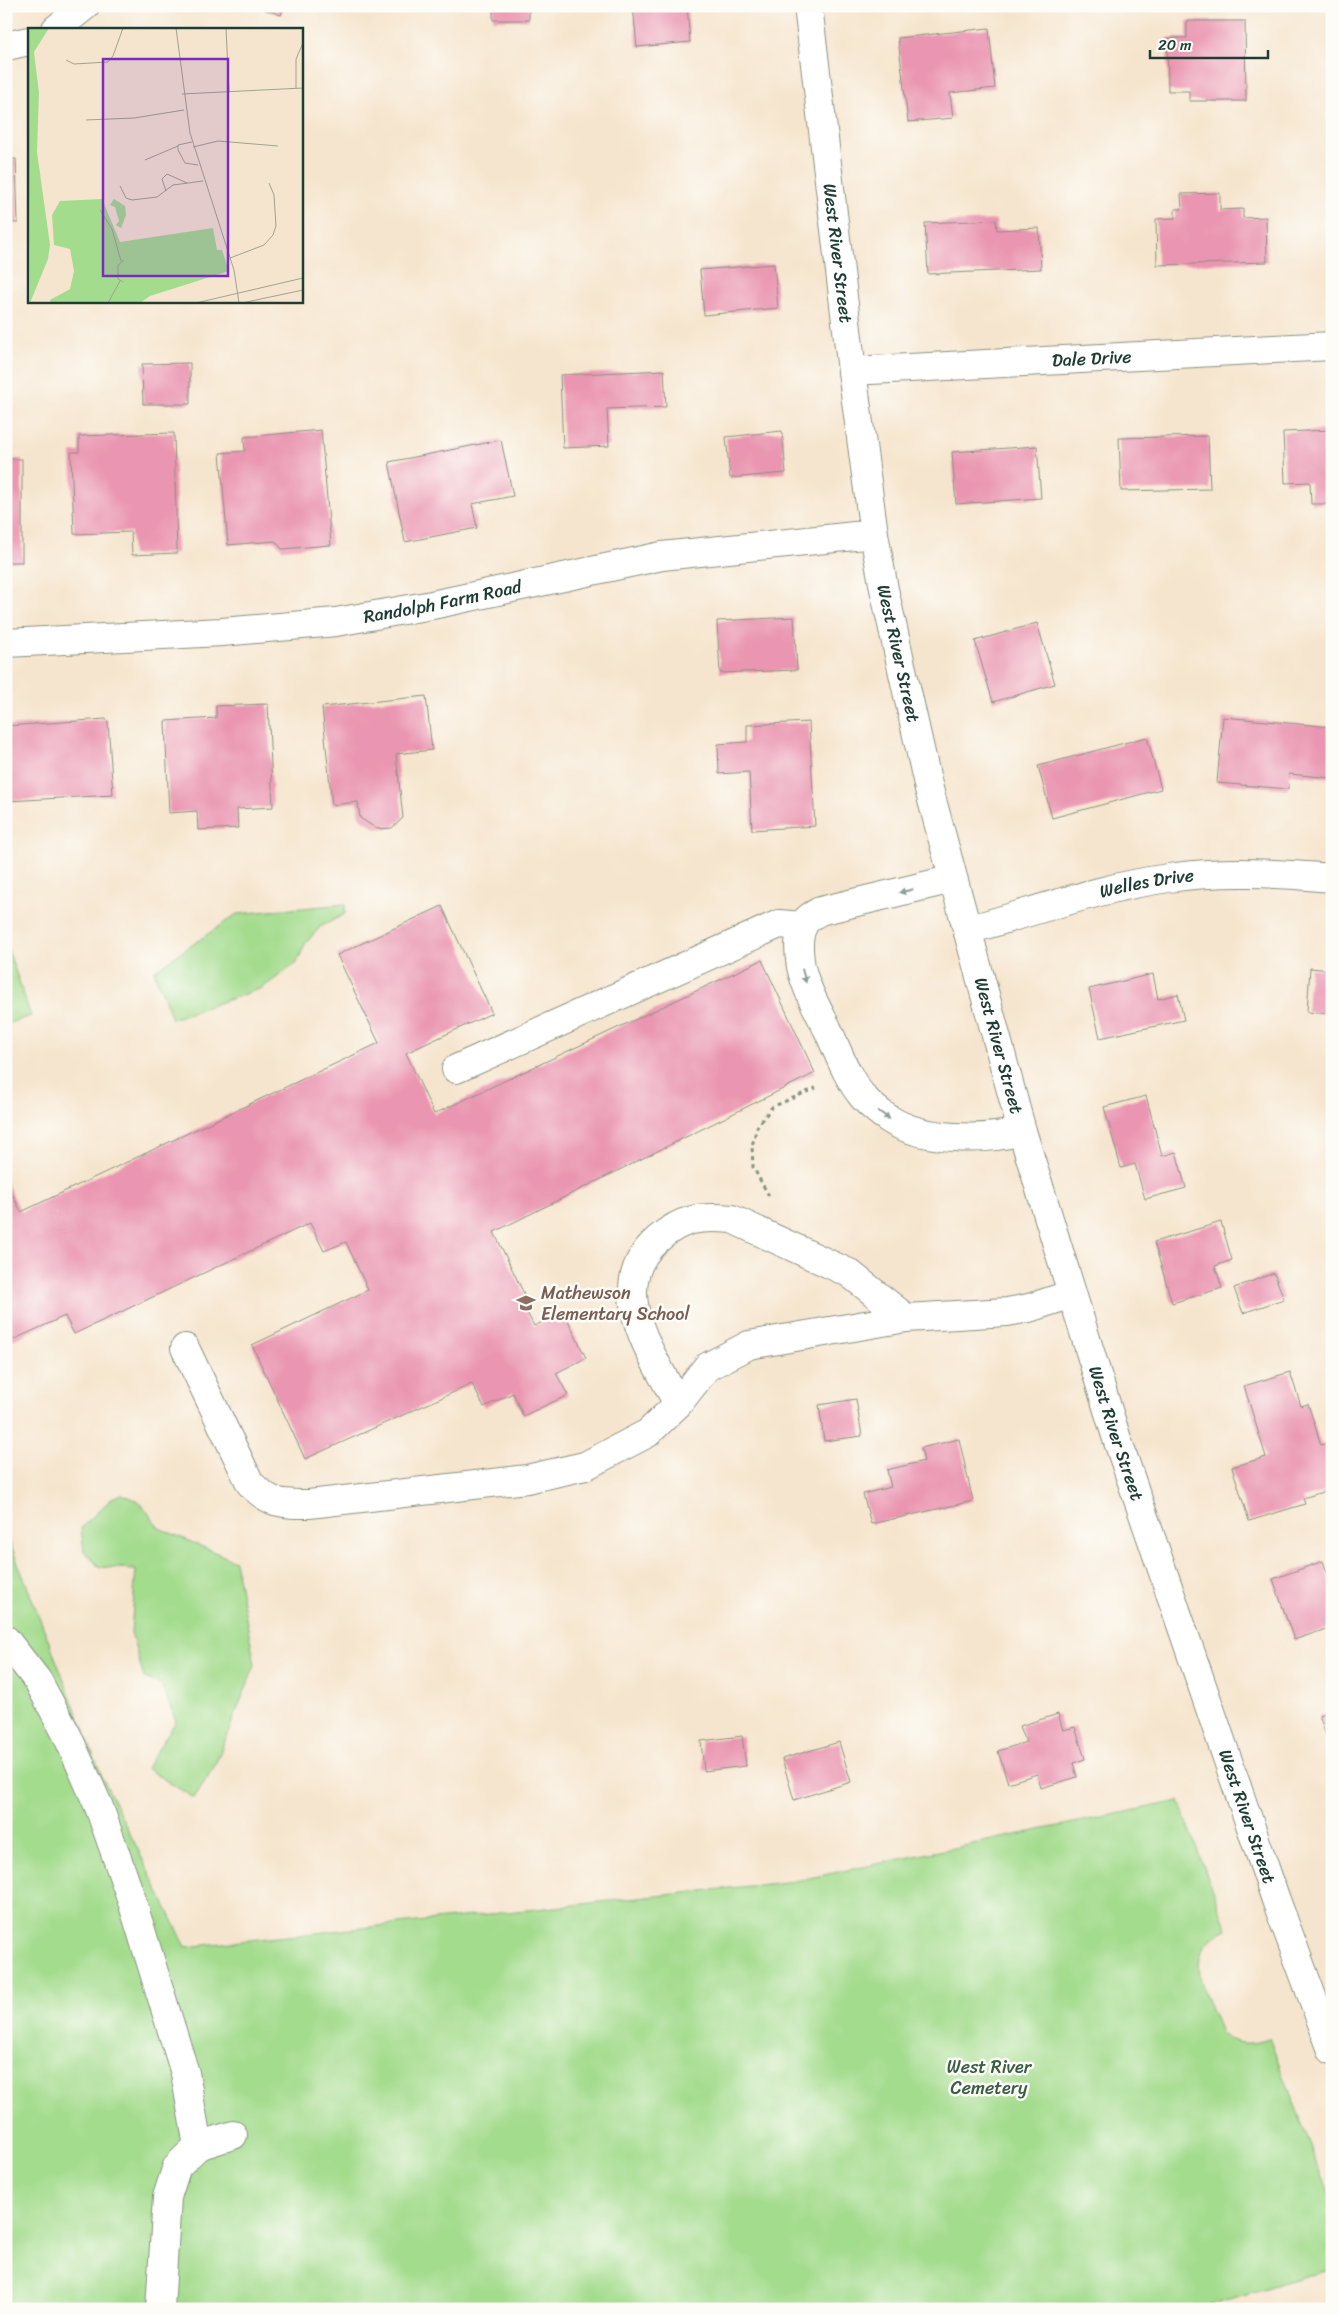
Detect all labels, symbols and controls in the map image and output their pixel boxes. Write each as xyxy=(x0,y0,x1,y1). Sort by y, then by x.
inset map xyxy=(28,28,302,302)
scale bar xyxy=(1150,28,1268,60)
text: 20 m xyxy=(1158,32,1192,58)
street label: West River Street xyxy=(814,182,862,325)
street label: Dale Drive xyxy=(1051,340,1132,377)
street label: Randolph Farm Road xyxy=(361,570,526,633)
street label: West River Street xyxy=(867,581,930,725)
street label: Welles Drive xyxy=(1096,859,1195,907)
one-way arrow xyxy=(899,887,914,895)
one-way arrow xyxy=(800,968,808,983)
street label: West River Street xyxy=(965,974,1033,1118)
one-way arrow xyxy=(877,1110,890,1120)
place label: Mathewson Elementary School xyxy=(541,1277,690,1330)
school or university icon: Mathewson Elementary School xyxy=(515,1292,537,1314)
street label: West River Street xyxy=(1079,1362,1153,1505)
street label: West River Street xyxy=(1209,1745,1285,1888)
park label: West River Cemetery xyxy=(947,2051,1033,2104)

